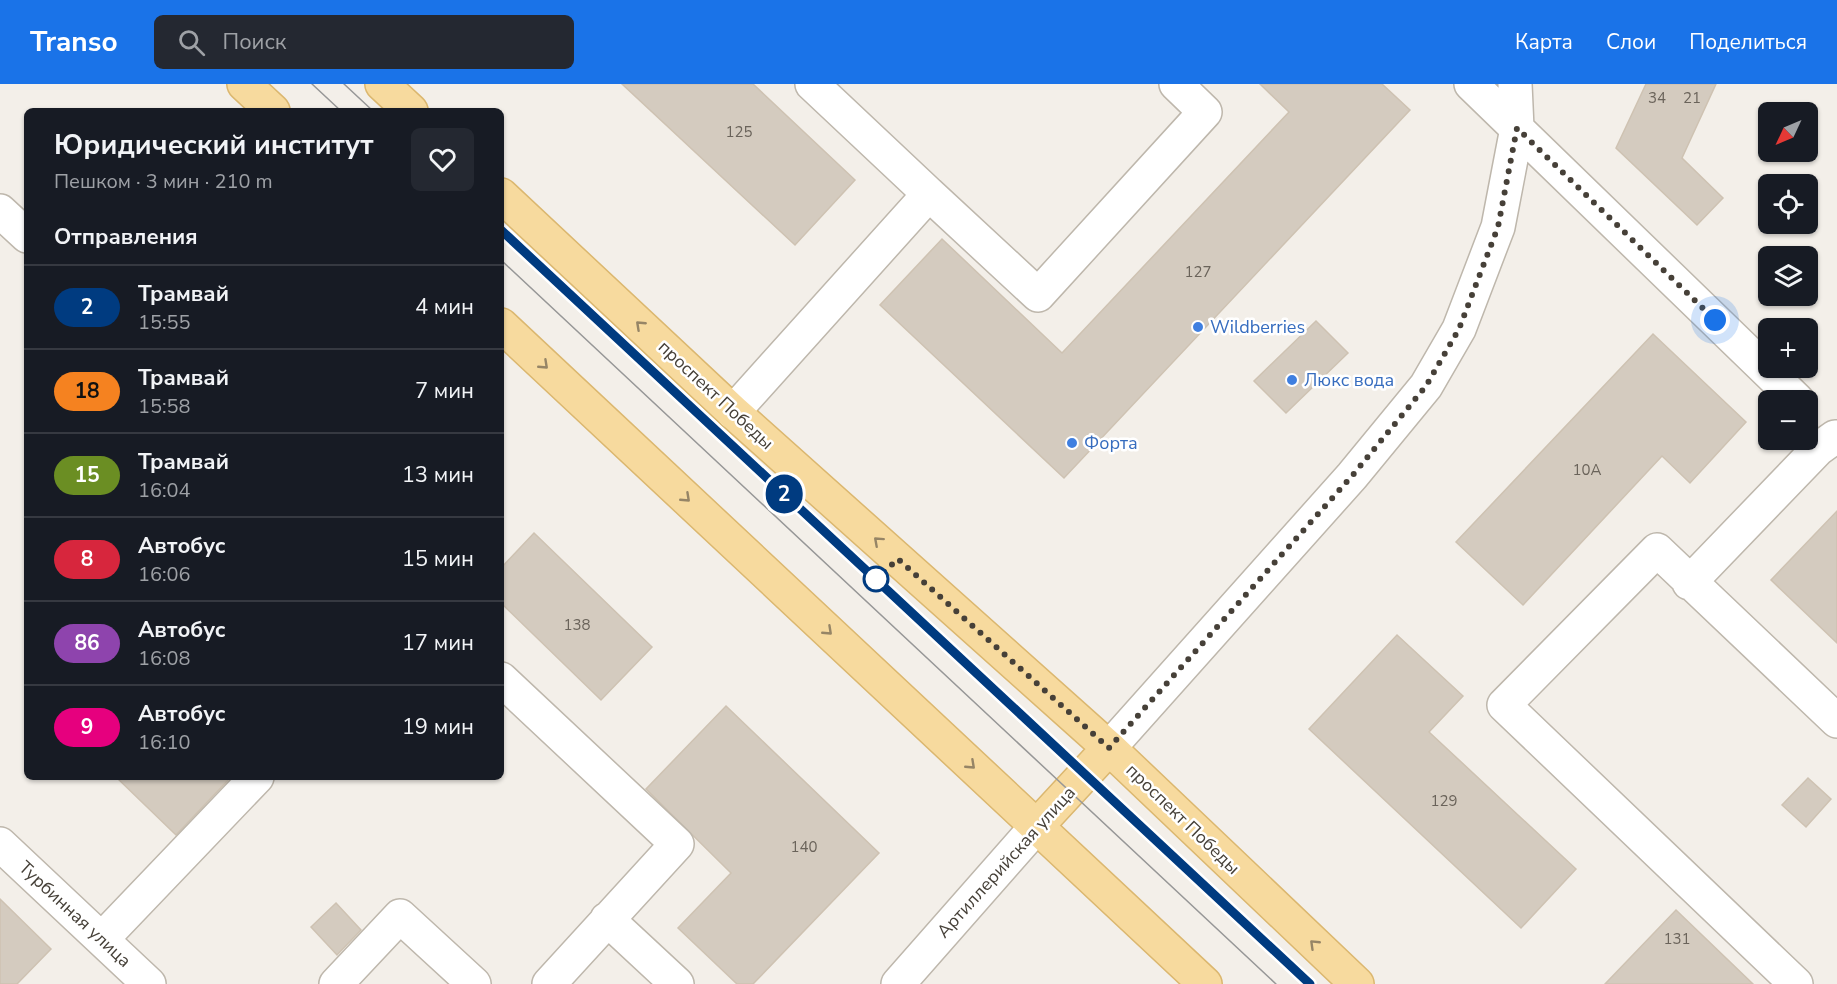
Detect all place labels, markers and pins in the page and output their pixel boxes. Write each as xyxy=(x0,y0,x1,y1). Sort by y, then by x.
place label: Wildberries xyxy=(1210,315,1305,339)
marker: Wildberries xyxy=(1191,320,1205,334)
place label: Люкс вода xyxy=(1304,368,1394,392)
marker: Люкс вода xyxy=(1285,373,1299,387)
place label: Форта xyxy=(1084,431,1138,455)
marker: Форта xyxy=(1065,436,1079,450)
unlabelled marker xyxy=(863,566,889,592)

